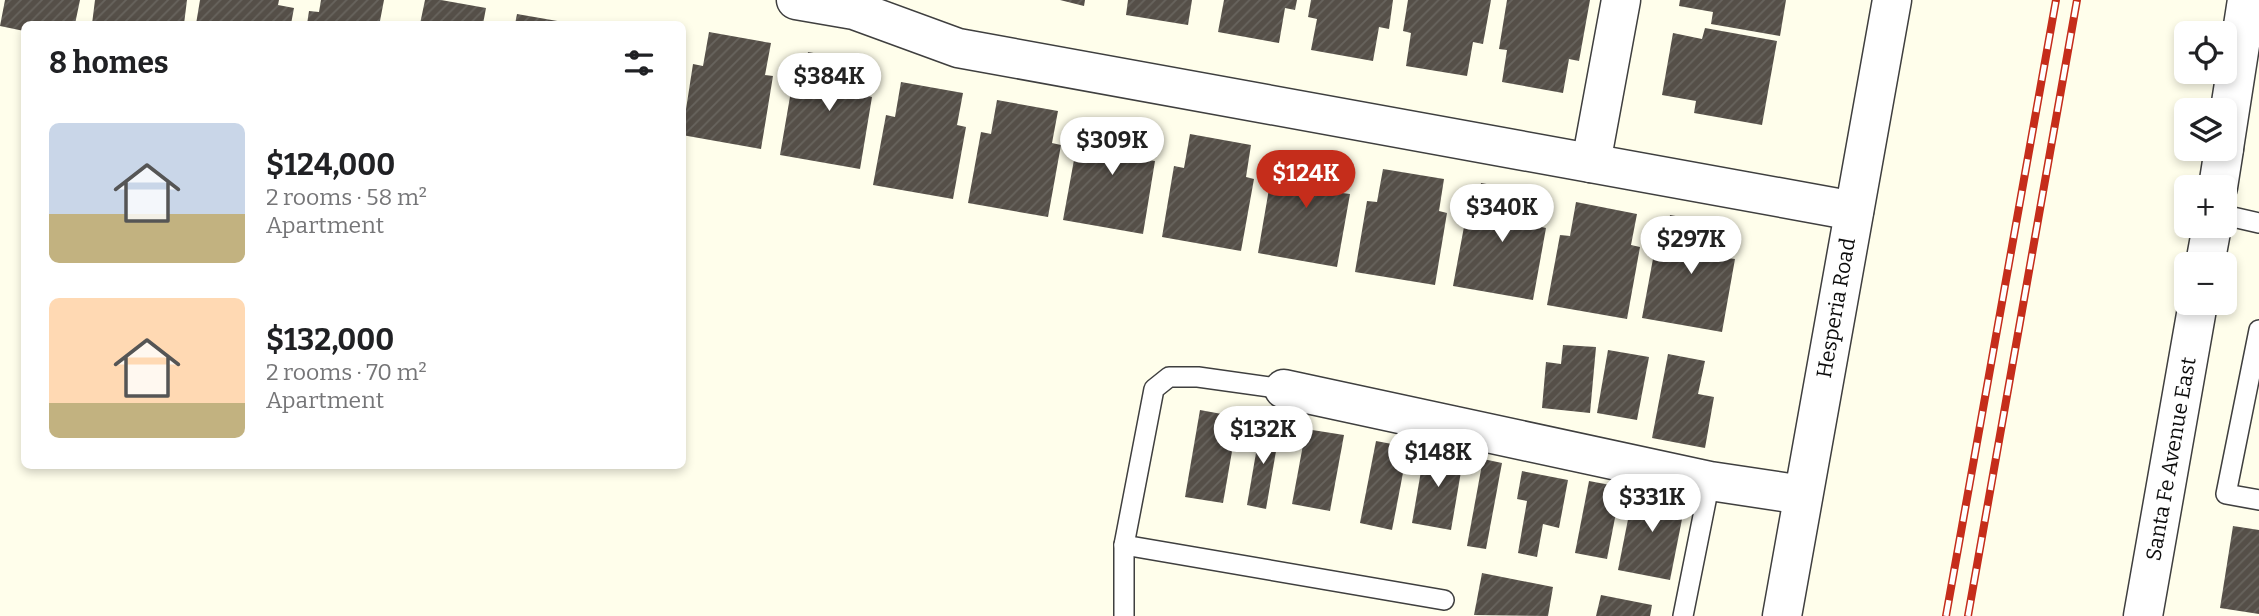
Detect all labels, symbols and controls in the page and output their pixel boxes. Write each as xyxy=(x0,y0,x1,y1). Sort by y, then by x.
map controls xyxy=(2174,21,2237,315)
button: locate xyxy=(2174,21,2237,84)
icon: filters xyxy=(620,44,658,82)
text: 8 homes xyxy=(49,45,169,81)
pin: $384K xyxy=(780,54,878,113)
text: $384K xyxy=(793,62,865,90)
button: layers xyxy=(2174,98,2237,161)
pin: $309K xyxy=(1063,118,1161,177)
text: $309K xyxy=(1076,126,1148,154)
text: $124,000 xyxy=(266,147,395,183)
pin: $124K xyxy=(1257,150,1355,210)
icon: home xyxy=(105,151,189,235)
text: $124K xyxy=(1272,159,1340,187)
button: + xyxy=(2174,175,2237,238)
text: 2 rooms · 58 m² xyxy=(266,183,427,211)
pin: $340K xyxy=(1453,184,1551,244)
text: $340K xyxy=(1466,193,1538,221)
text: Apartment xyxy=(266,211,384,239)
pin: $297K xyxy=(1642,216,1740,276)
text: $297K xyxy=(1656,225,1726,253)
street label: Hesperia Road xyxy=(1811,236,1861,380)
button: − xyxy=(2174,252,2237,315)
text: $132,000 xyxy=(266,322,394,358)
icon: home xyxy=(105,326,189,410)
street label: Santa Fe Avenue East xyxy=(2140,355,2202,563)
text: 2 rooms · 70 m² xyxy=(266,358,427,386)
text: Apartment xyxy=(266,386,384,414)
pin: $132K xyxy=(1214,406,1312,466)
text: $132K xyxy=(1230,415,1296,443)
pin: $148K xyxy=(1389,430,1487,489)
text: $148K xyxy=(1404,438,1472,466)
pin: $331K xyxy=(1603,475,1701,534)
text: $331K xyxy=(1619,483,1685,511)

